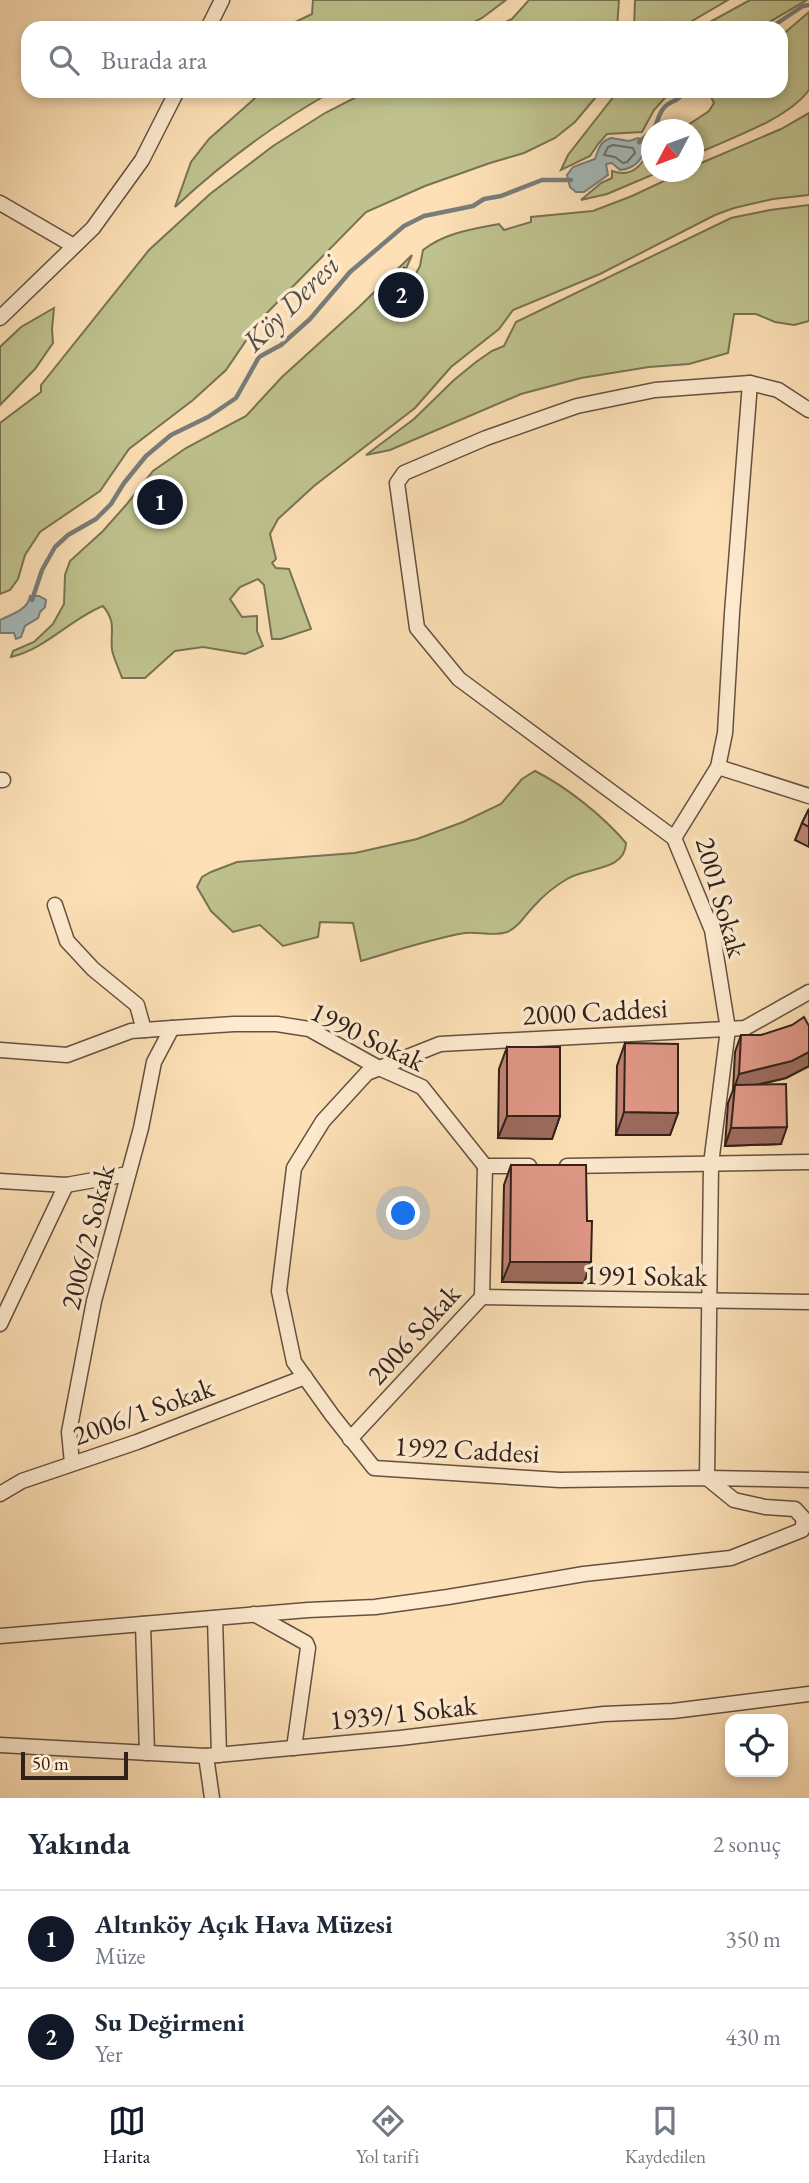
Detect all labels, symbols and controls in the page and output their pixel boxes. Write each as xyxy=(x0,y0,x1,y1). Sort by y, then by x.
search box xyxy=(21,21,788,98)
icon: search xyxy=(45,41,83,79)
text: Burada ara xyxy=(101,43,207,77)
north arrow xyxy=(641,119,704,182)
water label: Köy Deresi xyxy=(233,245,348,360)
pin: 2 xyxy=(378,269,424,321)
pin: 1 xyxy=(137,476,183,528)
street label: 2001 Sokak xyxy=(688,833,757,962)
street label: 2000 Caddesi xyxy=(521,989,669,1033)
street label: 1990 Sokak xyxy=(305,993,432,1080)
street label: 2006/2 Sokak xyxy=(52,1160,123,1313)
your location xyxy=(386,1196,420,1230)
street label: 1991 Sokak xyxy=(584,1256,709,1294)
street label: 2006 Sokak xyxy=(358,1276,468,1392)
street label: 2006/1 Sokak xyxy=(67,1369,219,1453)
street label: 1992 Caddesi xyxy=(393,1427,541,1471)
street label: 1939/1 Sokak xyxy=(328,1686,479,1738)
map controls xyxy=(725,1714,788,1777)
button: locate xyxy=(725,1714,788,1777)
scale bar xyxy=(21,1749,128,1781)
text: 50 m xyxy=(32,1751,69,1776)
text: Yakında xyxy=(28,1824,130,1863)
text: 2 sonuç xyxy=(713,1829,781,1859)
text: Altınköy Açık Hava Müzesi xyxy=(95,1907,393,1941)
text: 1 xyxy=(45,1924,57,1954)
text: 350 m xyxy=(725,1924,781,1954)
text: Müze xyxy=(95,1941,146,1971)
text: Su Değirmeni xyxy=(95,2005,245,2039)
text: 2 xyxy=(45,2022,57,2052)
text: 430 m xyxy=(725,2022,781,2052)
text: Yer xyxy=(95,2039,123,2069)
tab: Harita xyxy=(103,2102,150,2169)
tab: Yol tarifi xyxy=(356,2102,419,2169)
tab: Kaydedilen xyxy=(625,2102,706,2169)

